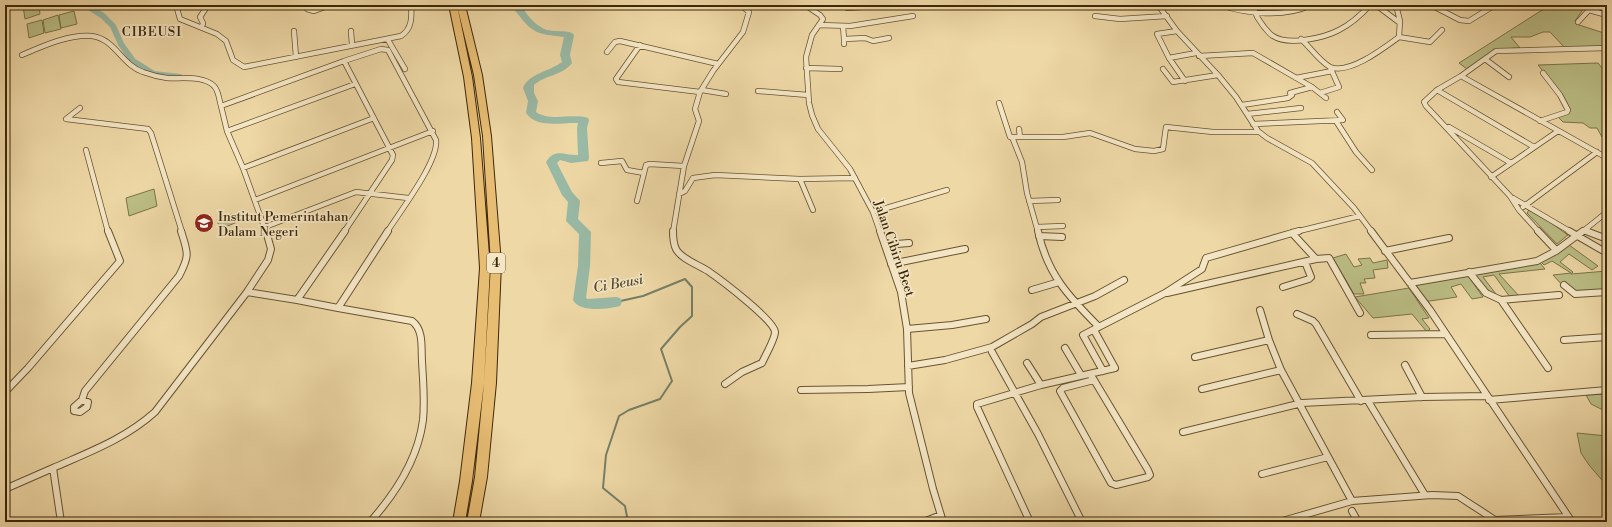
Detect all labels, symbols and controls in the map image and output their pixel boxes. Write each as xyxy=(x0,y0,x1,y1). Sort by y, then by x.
district label: CIBEUSI xyxy=(122,24,182,40)
street label: Jalan Cibiru Beet xyxy=(870,197,918,299)
place label: Institut Pemerintahan Dalam Negeri xyxy=(218,209,349,240)
school or university icon: Institut Pemerintahan Dalam Negeri xyxy=(193,212,215,234)
road number: 4 xyxy=(487,253,505,273)
water label: Ci Beusi xyxy=(592,271,645,297)

